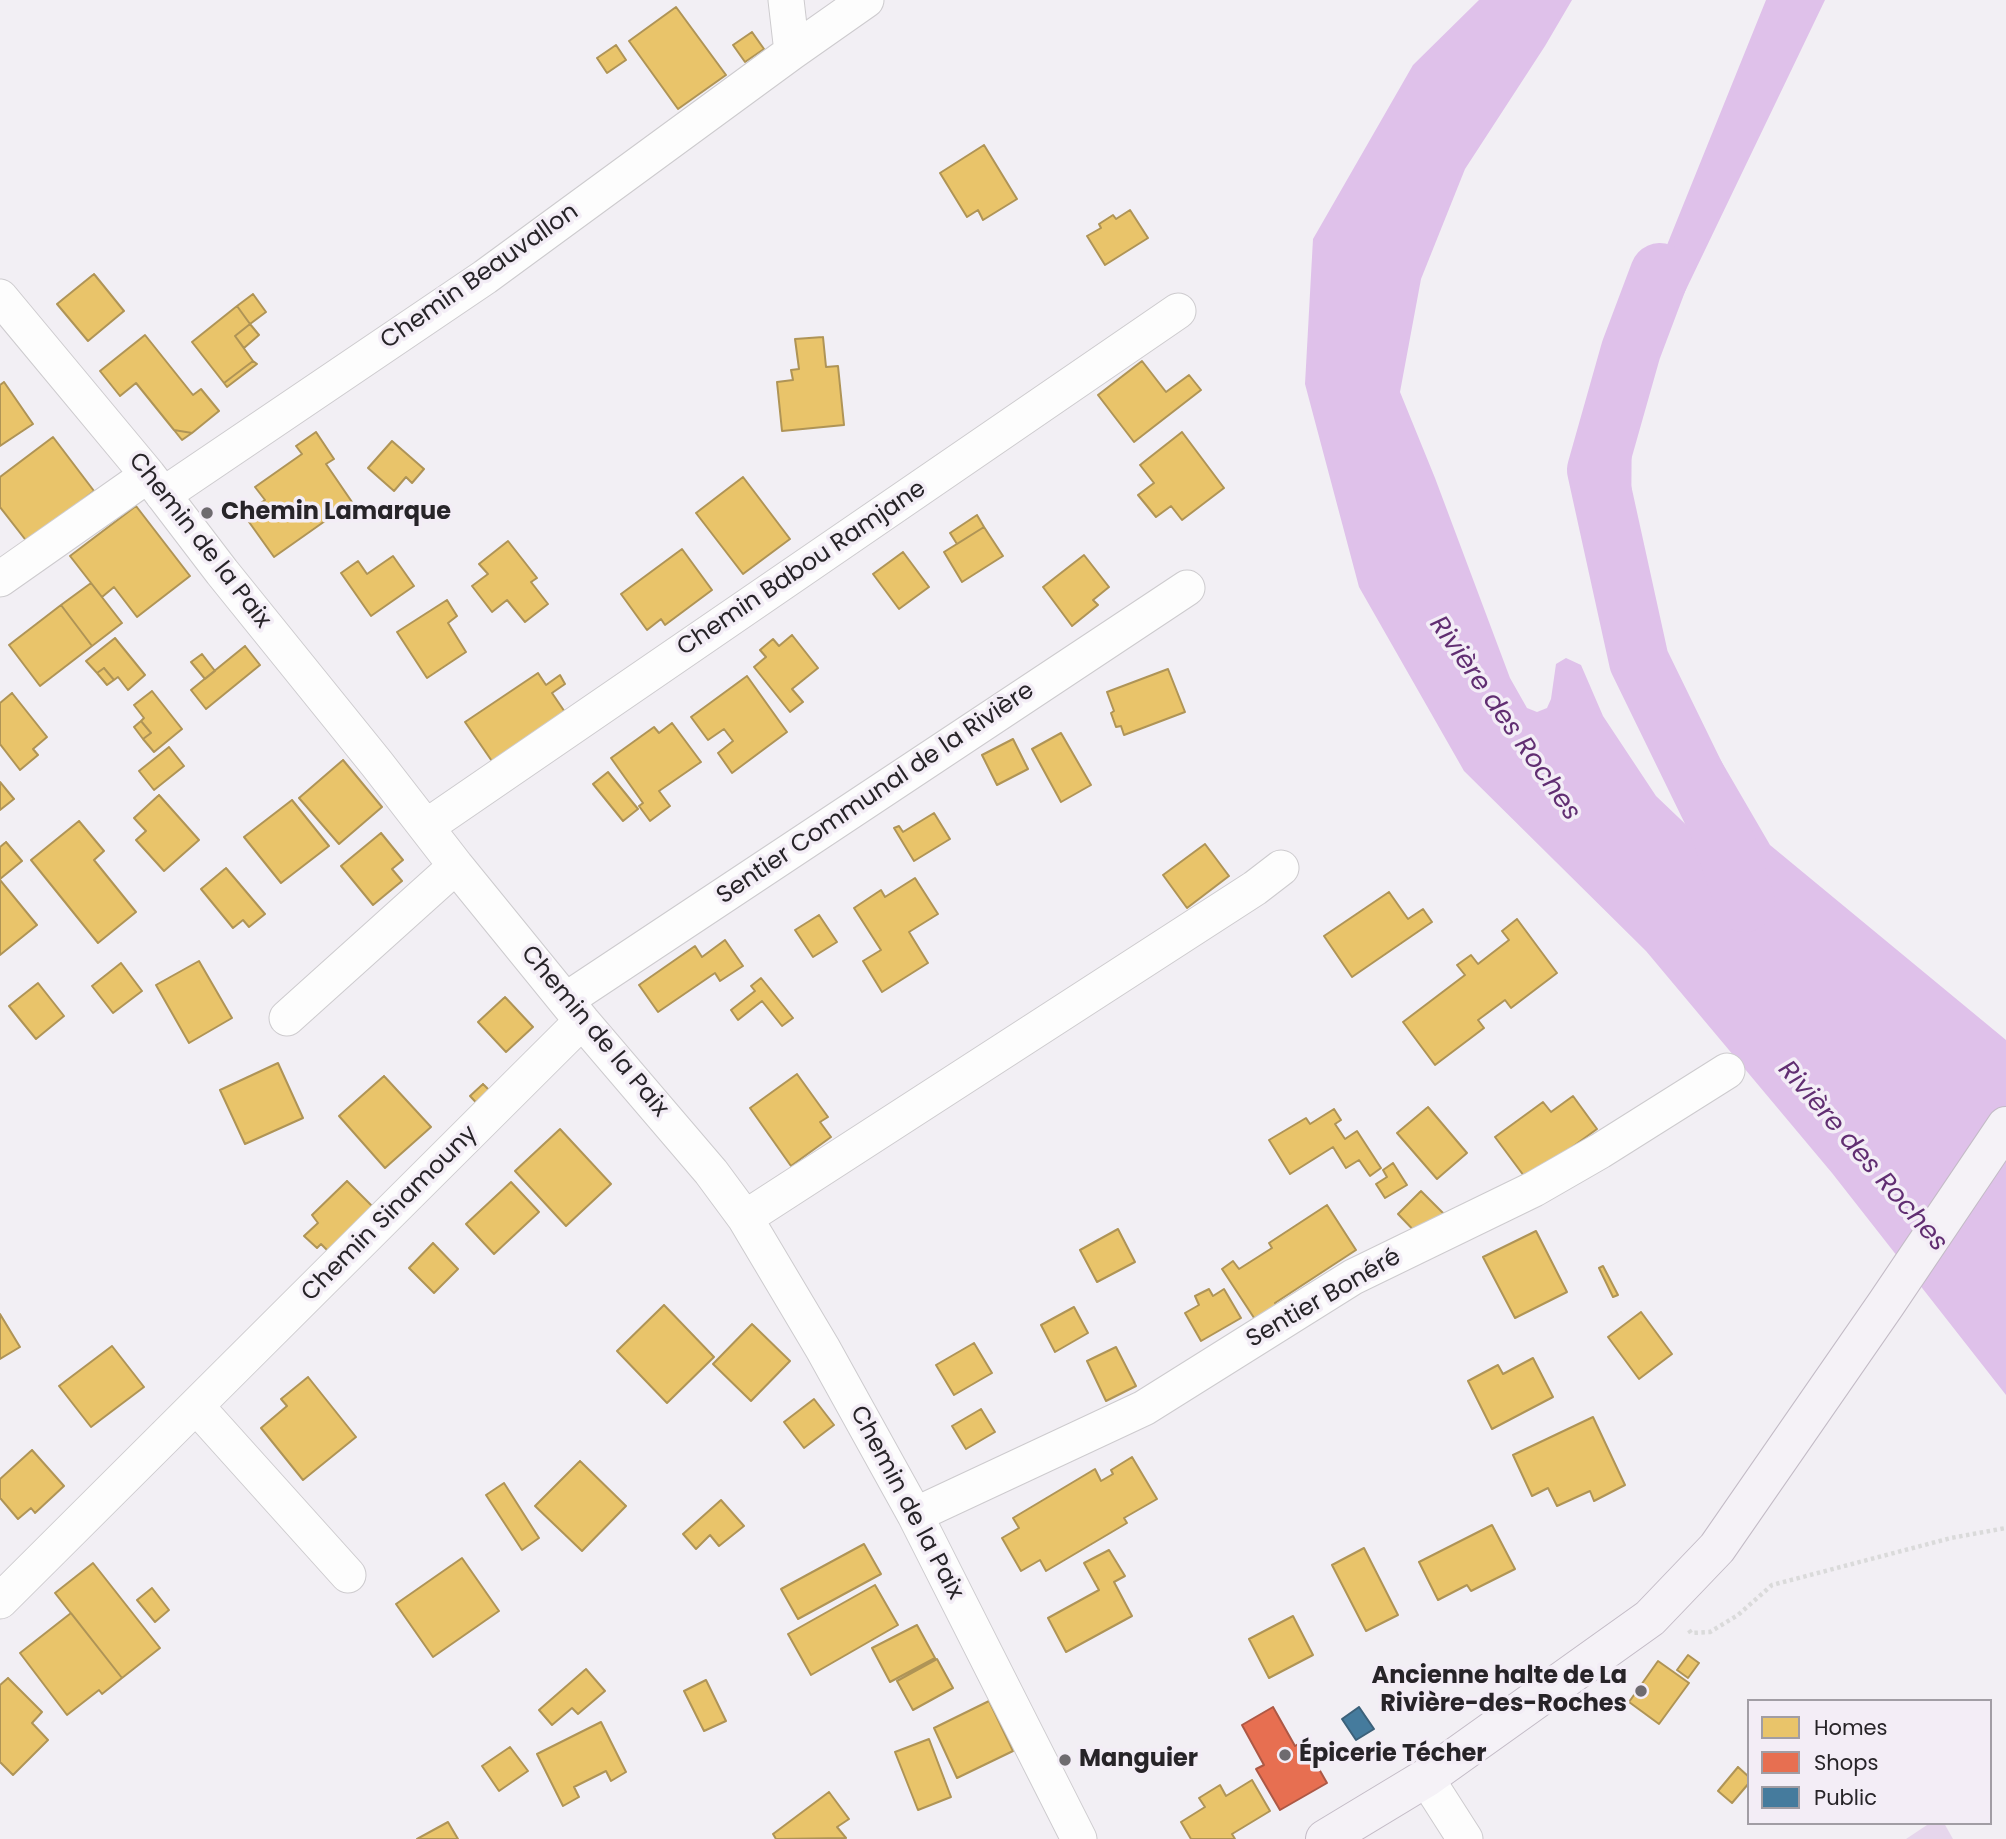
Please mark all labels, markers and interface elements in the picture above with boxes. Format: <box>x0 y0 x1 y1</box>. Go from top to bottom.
street label: Chemin Beauvallon <box>376 198 584 356</box>
street label: Chemin de la Paix <box>122 448 276 634</box>
street label: Chemin Babou Ramjane <box>672 475 932 663</box>
place label: Chemin Lamarque <box>221 499 451 527</box>
marker: Chemin Lamarque <box>199 505 215 521</box>
water label: Rivière des Roches <box>1422 611 1586 827</box>
street label: Sentier Communal de la Rivière <box>712 677 1040 911</box>
street label: Chemin de la Paix <box>514 940 674 1124</box>
water label: Rivière des Roches <box>1771 1055 1953 1259</box>
street label: Chemin Sinamouny <box>296 1120 484 1308</box>
street label: Sentier Bonéré <box>1242 1243 1406 1355</box>
street label: Chemin de la Paix <box>843 1401 969 1605</box>
place label: Ancienne halte de La Rivière-des-Roches <box>1371 1663 1627 1719</box>
marker: Ancienne halte de La Rivière-des-Roches <box>1633 1683 1649 1699</box>
legend <box>1747 1699 1992 1825</box>
text: Homes <box>1814 1713 1888 1742</box>
place label: Épicerie Técher <box>1299 1741 1487 1769</box>
place label: Manguier <box>1079 1746 1198 1774</box>
marker: Épicerie Técher <box>1277 1747 1293 1763</box>
text: Shops <box>1814 1748 1878 1777</box>
marker: Manguier <box>1057 1752 1073 1768</box>
text: Public <box>1814 1783 1877 1812</box>

